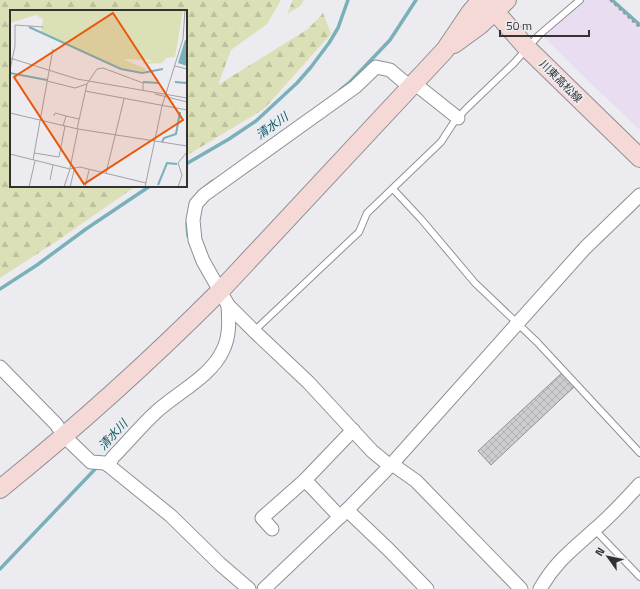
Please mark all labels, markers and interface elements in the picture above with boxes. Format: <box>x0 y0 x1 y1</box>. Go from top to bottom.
inset map <box>10 10 187 187</box>
scale bar <box>500 12 589 38</box>
text: 50 m <box>506 16 532 35</box>
street label: 川東高松線 <box>536 56 586 106</box>
water label: 清水川 <box>252 106 293 144</box>
water label: 清水川 <box>93 414 133 454</box>
north arrow <box>588 537 628 577</box>
text: N <box>591 544 608 559</box>

